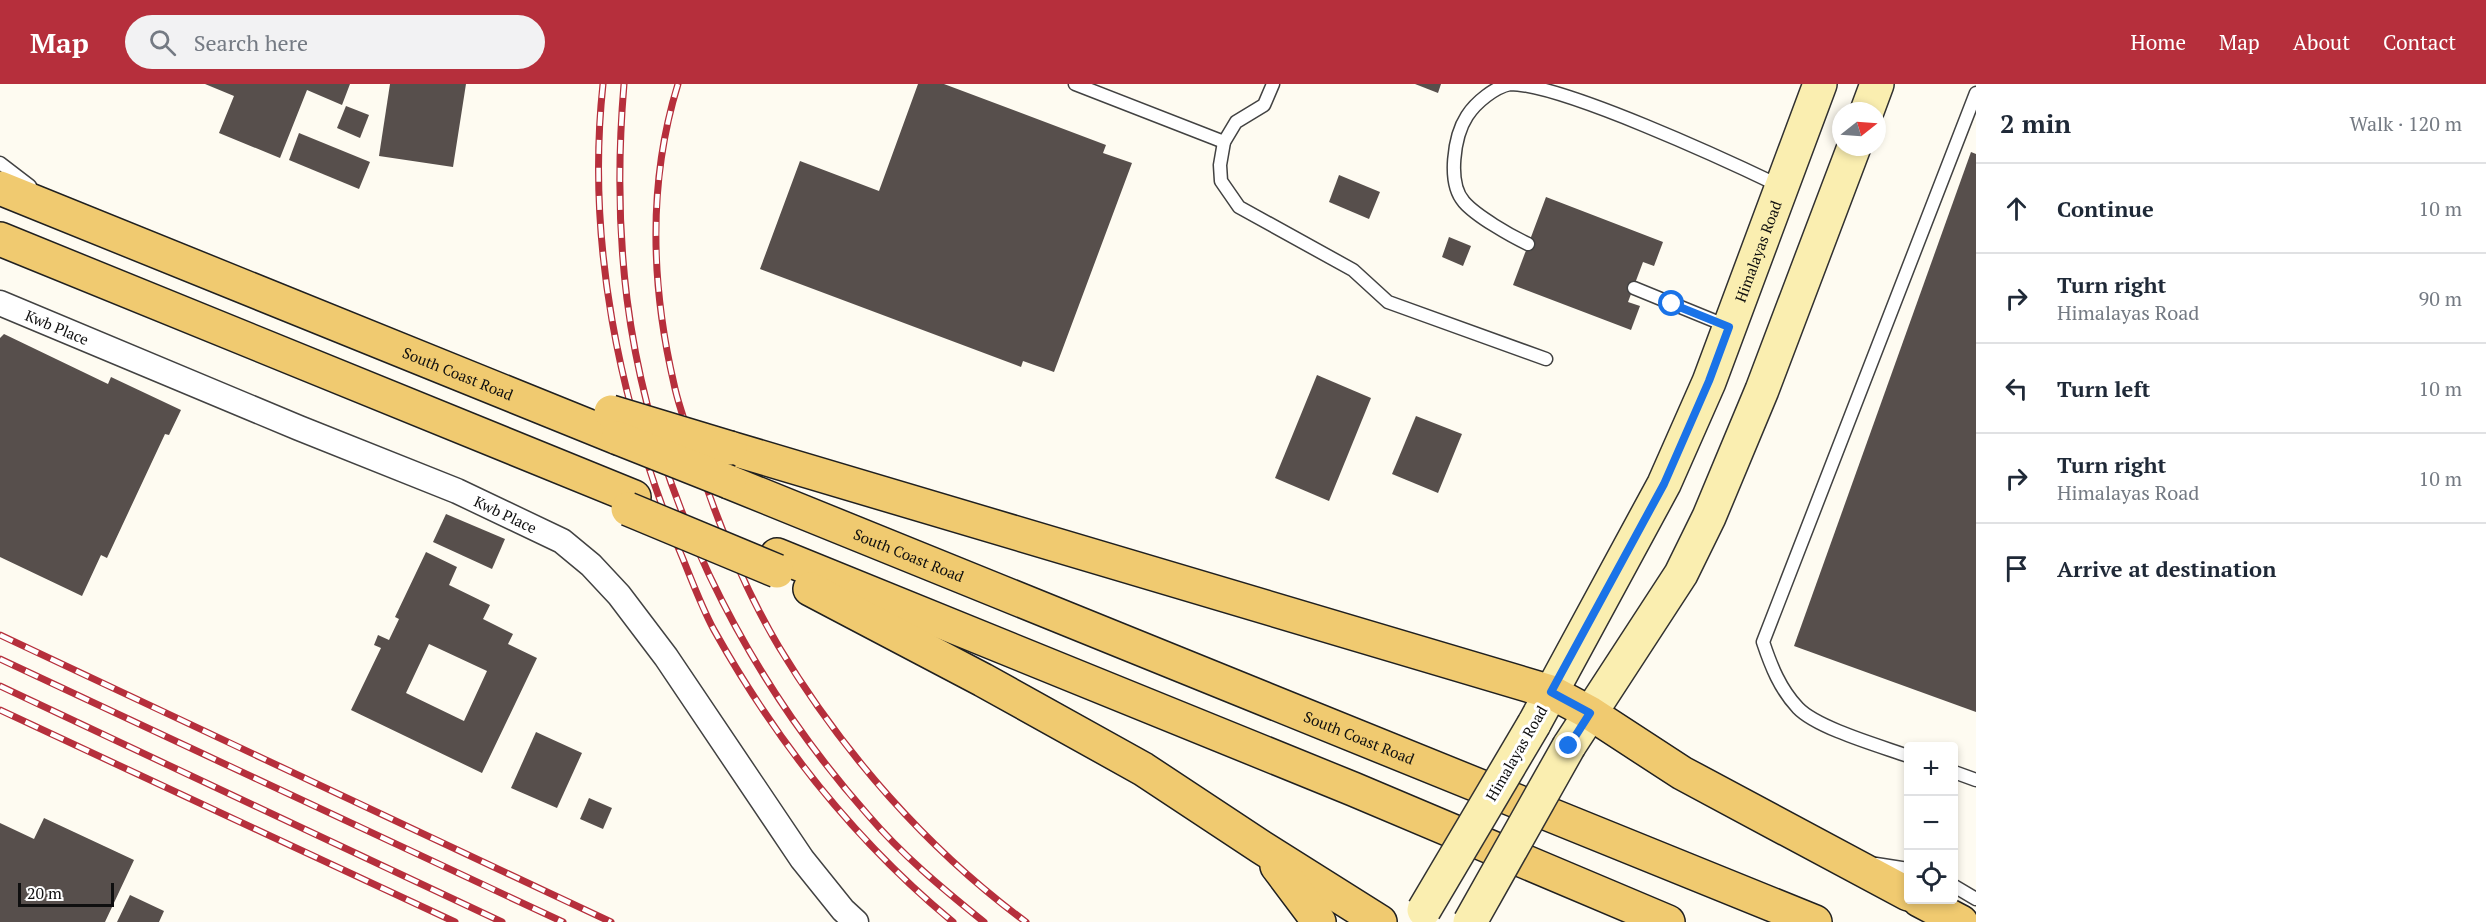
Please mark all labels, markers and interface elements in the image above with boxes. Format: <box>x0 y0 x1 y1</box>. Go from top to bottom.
search box <box>125 15 545 69</box>
text: Map <box>30 24 89 61</box>
icon: search <box>146 26 179 59</box>
text: Search here <box>194 28 308 57</box>
text: Home <box>2130 28 2186 56</box>
text: Map <box>2219 28 2260 56</box>
text: About <box>2293 28 2350 56</box>
text: Contact <box>2383 28 2456 56</box>
north arrow <box>1832 102 1886 156</box>
text: 2 min <box>2000 106 2071 140</box>
text: Walk · 120 m <box>2350 110 2462 137</box>
icon: ahead <box>2000 192 2033 225</box>
text: Continue <box>2057 194 2154 223</box>
text: 10 m <box>2419 195 2462 222</box>
street label: Himalayas Road <box>1730 198 1786 305</box>
text: Turn right <box>2057 270 2166 299</box>
icon: right <box>2000 282 2033 315</box>
text: 90 m <box>2419 285 2462 312</box>
route start <box>1658 290 1684 316</box>
text: Himalayas Road <box>2057 299 2199 326</box>
street label: Kwb Place <box>22 305 92 349</box>
street label: South Coast Road <box>400 342 516 405</box>
icon: left <box>2000 372 2033 405</box>
text: Turn left <box>2057 374 2150 403</box>
text: 10 m <box>2419 375 2462 402</box>
text: Turn right <box>2057 450 2166 479</box>
icon: right <box>2000 462 2033 495</box>
text: 10 m <box>2419 465 2462 492</box>
text: Himalayas Road <box>2057 479 2199 506</box>
street label: Kwb Place <box>471 491 540 538</box>
street label: South Coast Road <box>851 524 967 586</box>
icon: arrive <box>2000 552 2033 585</box>
text: Arrive at destination <box>2057 554 2276 583</box>
street label: Himalayas Road <box>1481 702 1551 804</box>
street label: South Coast Road <box>1301 706 1417 769</box>
route end <box>1555 732 1581 758</box>
map controls <box>1904 742 1958 904</box>
button: + <box>1904 742 1958 796</box>
button: − <box>1904 796 1958 850</box>
button: locate <box>1904 850 1958 904</box>
scale bar <box>18 880 114 908</box>
text: 20 m <box>27 882 62 904</box>

